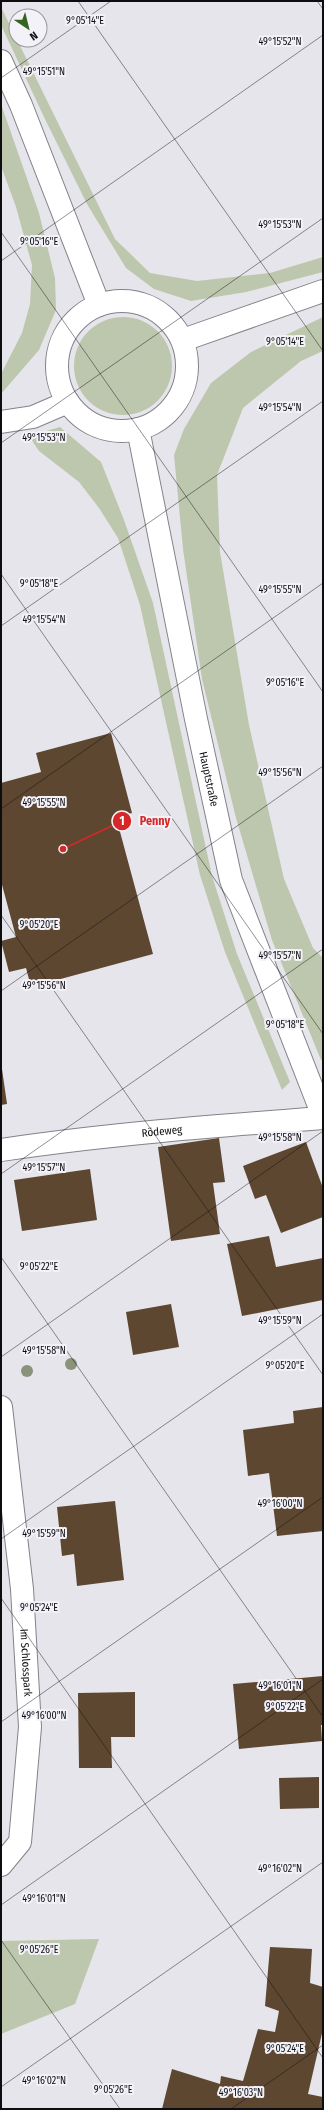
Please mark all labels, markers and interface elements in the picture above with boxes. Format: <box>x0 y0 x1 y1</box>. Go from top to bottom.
north arrow <box>8 8 48 48</box>
text: 9°05'14"E <box>66 15 104 27</box>
text: N <box>27 29 40 43</box>
text: 49°15'52"N <box>258 36 302 48</box>
text: 49°15'51"N <box>23 66 65 78</box>
text: 49°15'53"N <box>258 219 302 231</box>
text: 9°05'16"E <box>20 236 58 248</box>
text: 9°05'14"E <box>266 336 304 348</box>
text: 49°15'54"N <box>258 402 302 414</box>
text: 49°15'53"N <box>22 432 66 444</box>
text: 9°05'18"E <box>20 578 58 590</box>
text: 49°15'55"N <box>258 584 302 596</box>
text: 49°15'54"N <box>22 614 66 626</box>
text: 9°05'16"E <box>266 677 304 689</box>
street label: Hauptstraße <box>197 750 221 808</box>
text: 49°15'56"N <box>258 767 302 779</box>
text: 49°15'55"N <box>22 797 66 809</box>
callout: Penny <box>112 809 178 833</box>
text: 1 <box>119 814 125 828</box>
text: Penny <box>140 814 171 828</box>
text: 9°05'20"E <box>19 919 59 931</box>
text: 49°15'57"N <box>259 950 301 962</box>
text: 49°15'56"N <box>22 980 66 992</box>
text: 9°05'18"E <box>266 1019 304 1031</box>
street label: Rödeweg <box>141 1123 184 1139</box>
text: 49°15'58"N <box>258 1132 302 1144</box>
text: 49°15'57"N <box>23 1162 65 1174</box>
text: 9°05'22"E <box>20 1261 58 1273</box>
text: 49°15'59"N <box>258 1315 302 1327</box>
text: 49°15'58"N <box>22 1345 66 1357</box>
text: 9°05'20"E <box>265 1360 305 1372</box>
text: 49°16'00"N <box>258 1498 302 1510</box>
text: 49°15'59"N <box>22 1528 66 1540</box>
text: 9°05'24"E <box>20 1602 58 1614</box>
street label: Im Schlosspark <box>18 1628 35 1698</box>
text: 49°16'01"N <box>258 1680 302 1692</box>
text: 9°05'22"E <box>266 1701 304 1713</box>
text: 49°16'00"N <box>22 1710 66 1722</box>
text: 49°16'02"N <box>258 1863 302 1875</box>
text: 49°16'01"N <box>22 1893 66 1905</box>
text: 9°05'26"E <box>20 1944 59 1956</box>
text: 9°05'24"E <box>266 2043 304 2055</box>
text: 49°16'02"N <box>22 2075 66 2087</box>
text: 9°05'26"E <box>94 2084 133 2096</box>
text: 49°16'03"N <box>219 2087 263 2099</box>

